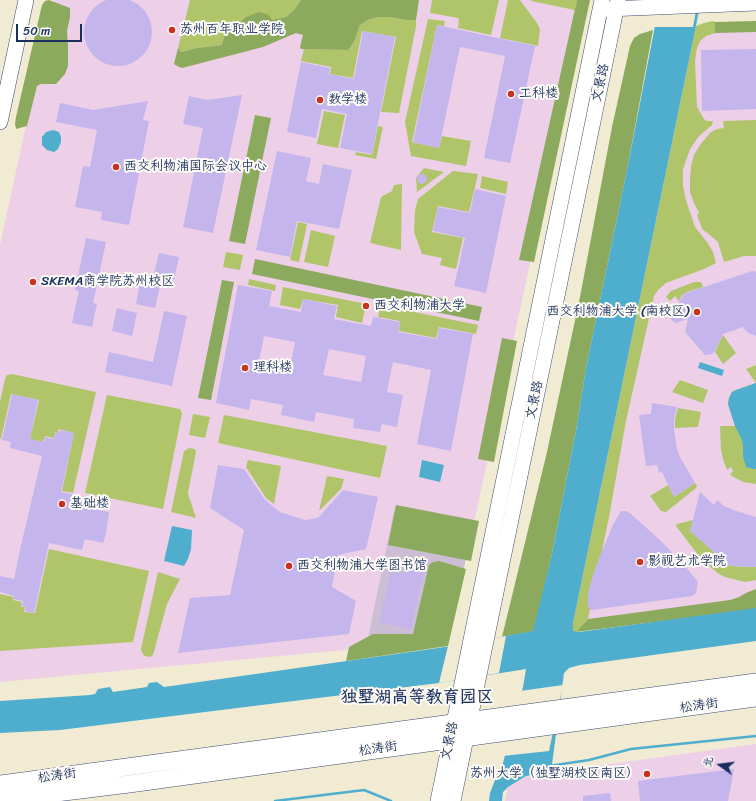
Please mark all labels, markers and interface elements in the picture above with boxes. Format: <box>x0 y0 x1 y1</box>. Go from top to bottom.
scale bar <box>18 16 84 42</box>
text: 50 m <box>23 20 50 42</box>
place label: 苏州百年职业学院 <box>180 22 284 38</box>
marker: 苏州百年职业学院 <box>167 25 177 35</box>
street label: 文景路 <box>589 62 613 104</box>
place label: 工科楼 <box>519 86 558 102</box>
marker: 工科楼 <box>506 89 516 99</box>
place label: 数学楼 <box>328 92 367 108</box>
marker: 数学楼 <box>315 95 325 105</box>
place label: 西交利物浦国际会议中心 <box>124 159 267 175</box>
marker: 西交利物浦国际会议中心 <box>111 162 121 172</box>
place label: SKEMA商学院苏州校区 <box>41 274 174 290</box>
marker: SKEMA商学院苏州校区 <box>28 277 38 287</box>
place label: 西交利物浦大学 <box>374 298 465 314</box>
marker: 西交利物浦大学 <box>361 301 371 311</box>
place label: 西交利物浦大学 (南校区) <box>546 304 689 320</box>
marker: 西交利物浦大学 (南校区) <box>692 307 702 317</box>
place label: 理科楼 <box>253 360 292 376</box>
marker: 理科楼 <box>240 363 250 373</box>
street label: 文景路 <box>523 379 547 421</box>
place label: 基础楼 <box>70 496 109 512</box>
marker: 基础楼 <box>57 499 67 509</box>
place label: 影视艺术学院 <box>648 554 726 570</box>
marker: 影视艺术学院 <box>635 557 645 567</box>
place label: 西交利物浦大学图书馆 <box>297 558 427 574</box>
marker: 西交利物浦大学图书馆 <box>284 561 294 571</box>
district label: 独墅湖高等教育园区 <box>341 688 493 708</box>
street label: 松涛街 <box>679 696 719 716</box>
street label: 文景路 <box>438 720 462 762</box>
street label: 松涛街 <box>358 739 398 759</box>
north arrow <box>700 745 740 785</box>
text: 北 <box>697 754 718 770</box>
street label: 松涛街 <box>37 766 77 786</box>
place label: 苏州大学（独墅湖校区南区） <box>470 766 639 782</box>
marker: 苏州大学（独墅湖校区南区） <box>642 769 652 779</box>

